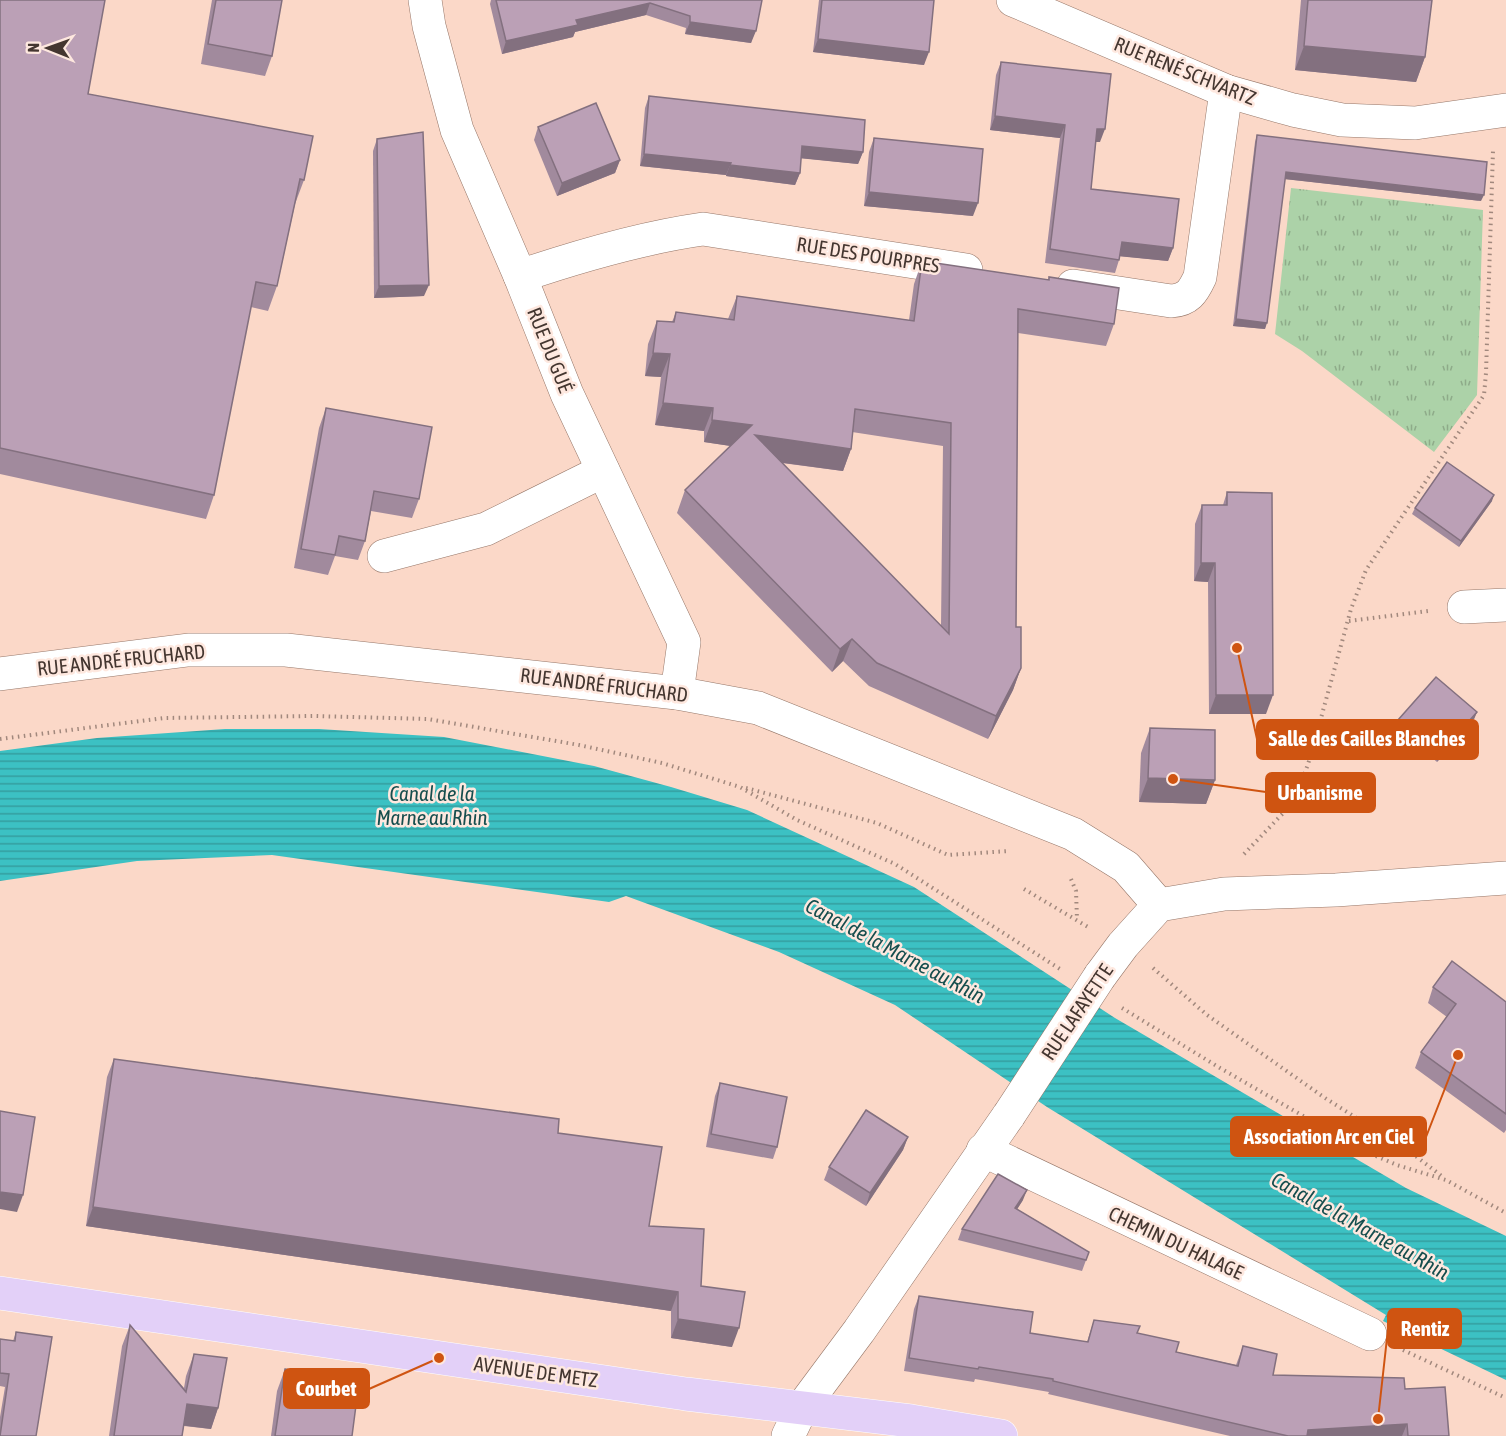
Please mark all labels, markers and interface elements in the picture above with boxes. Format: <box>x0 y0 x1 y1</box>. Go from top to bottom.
north arrow <box>18 18 78 78</box>
street label: RUE RENÉ SCHVARTZ <box>1111 32 1259 109</box>
text: N <box>24 43 42 53</box>
street label: RUE DES POURPRES <box>795 232 941 277</box>
street label: RUE DU GUÉ <box>523 304 578 396</box>
street label: RUE ANDRÉ FRUCHARD <box>36 639 206 680</box>
street label: RUE ANDRÉ FRUCHARD <box>519 663 689 706</box>
callout: Salle des Cailles Blanches <box>1257 720 1478 759</box>
text: Salle des Cailles Blanches <box>1269 726 1466 750</box>
callout: Urbanisme <box>1266 773 1375 812</box>
text: Urbanisme <box>1277 780 1363 804</box>
water label: Canal de la Marne au Rhin <box>376 781 488 829</box>
water label: Canal de la Marne au Rhin <box>802 893 989 1007</box>
street label: RUE LAFAYETTE <box>1036 959 1117 1064</box>
callout: Association Arc en Ciel <box>1231 1117 1426 1156</box>
text: Association Arc en Ciel <box>1243 1124 1415 1148</box>
water label: Canal de la Marne au Rhin <box>1268 1166 1453 1284</box>
street label: CHEMIN DU HALAGE <box>1105 1201 1248 1284</box>
callout: Rentiz <box>1388 1309 1461 1348</box>
text: Rentiz <box>1401 1316 1450 1340</box>
street label: AVENUE DE METZ <box>473 1351 599 1392</box>
callout: Courbet <box>284 1369 369 1408</box>
text: Courbet <box>295 1376 357 1400</box>

